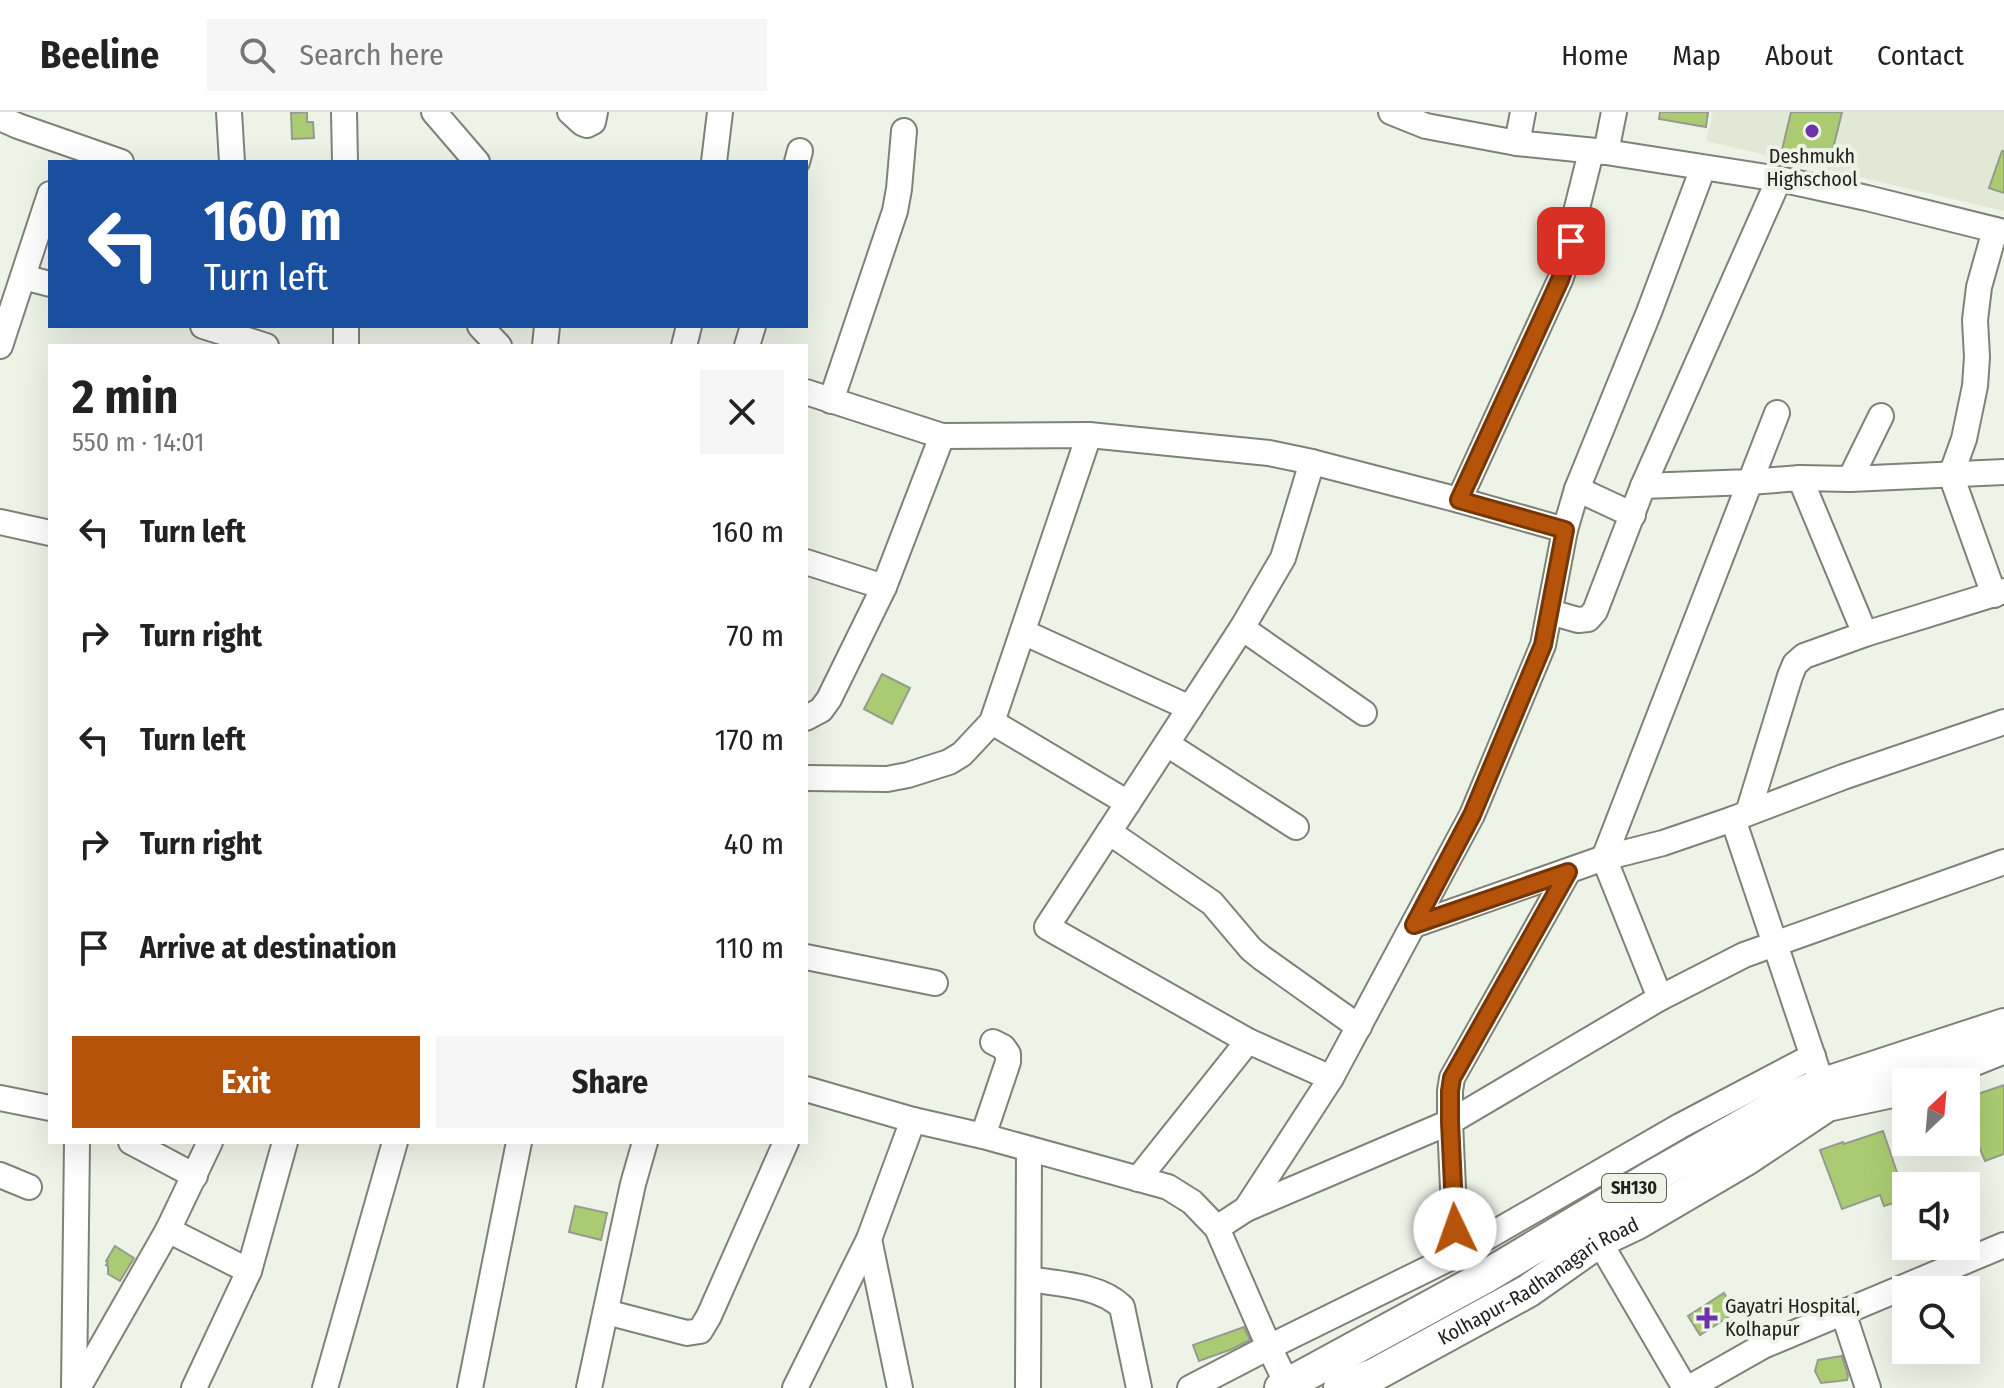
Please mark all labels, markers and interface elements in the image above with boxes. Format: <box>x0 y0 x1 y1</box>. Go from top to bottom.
search box <box>207 19 767 91</box>
text: Beeline <box>40 32 159 78</box>
icon: search <box>235 33 279 77</box>
text: Search here <box>299 37 444 73</box>
text: Home <box>1561 39 1628 72</box>
text: Map <box>1672 39 1721 72</box>
text: About <box>1765 39 1833 72</box>
text: Contact <box>1877 39 1964 72</box>
marker: Deshmukh Highschool <box>1803 122 1821 140</box>
place label: Deshmukh Highschool <box>1766 144 1858 191</box>
text: 160 m <box>204 188 342 255</box>
icon: left <box>72 192 176 296</box>
pin <box>1537 207 1605 275</box>
icon: arrive <box>1549 219 1593 263</box>
text: Turn left <box>204 256 328 300</box>
text: 2 min <box>72 368 178 426</box>
button: close <box>700 370 784 454</box>
text: 550 m · 14:01 <box>72 427 204 458</box>
icon: left <box>72 510 116 554</box>
text: Turn left <box>140 514 246 550</box>
text: 160 m <box>712 514 784 550</box>
icon: right <box>72 614 116 658</box>
text: Turn right <box>140 618 262 654</box>
text: 70 m <box>726 618 784 654</box>
icon: left <box>72 718 116 762</box>
text: Turn left <box>140 722 246 758</box>
text: 170 m <box>715 722 784 758</box>
icon: right <box>72 822 116 866</box>
text: Turn right <box>140 826 262 862</box>
text: 40 m <box>724 826 784 862</box>
icon: arrive <box>72 926 116 970</box>
text: Arrive at destination <box>140 930 397 966</box>
text: 110 m <box>715 930 784 966</box>
button: Exit <box>72 1036 420 1128</box>
button: Share <box>436 1036 784 1128</box>
north arrow <box>1892 1068 1980 1156</box>
map controls <box>1892 1068 1980 1364</box>
button: sound <box>1892 1172 1980 1260</box>
road number: SH130 <box>1602 1174 1666 1202</box>
position arrow <box>1413 1187 1497 1271</box>
street label: Kolhapur-Radhanagari Road <box>1434 1212 1642 1350</box>
button: search <box>1892 1276 1980 1364</box>
place label: Gayatri Hospital, Kolhapur <box>1725 1294 1860 1341</box>
marker: Gayatri Hospital, Kolhapur <box>1696 1307 1718 1329</box>

